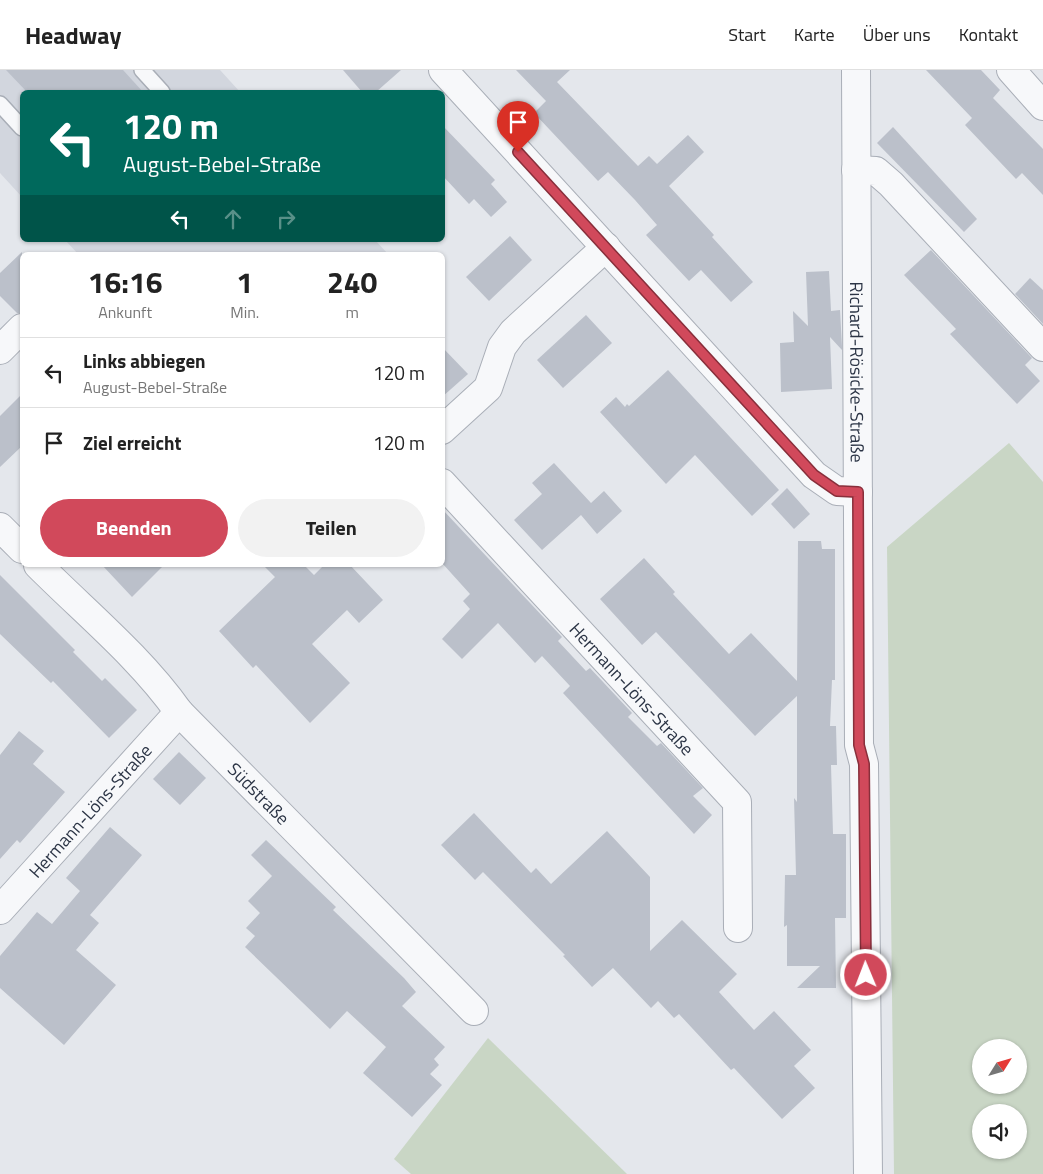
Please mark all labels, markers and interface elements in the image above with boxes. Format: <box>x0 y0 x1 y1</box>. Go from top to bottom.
text: Headway <box>25 17 121 53</box>
text: Start <box>728 21 766 48</box>
text: Karte <box>794 21 835 48</box>
text: Über uns <box>863 21 931 48</box>
text: Kontakt <box>959 21 1018 48</box>
text: 120 m <box>123 99 219 153</box>
pin <box>497 101 539 152</box>
icon: arrive <box>504 108 532 136</box>
icon: left <box>40 110 105 175</box>
text: August-Bebel-Straße <box>123 147 321 181</box>
icon: left <box>166 205 194 233</box>
icon: ahead <box>219 205 247 233</box>
icon: right <box>272 205 300 233</box>
text: 16:16 <box>88 259 163 305</box>
text: 1 <box>236 259 253 305</box>
text: 240 <box>327 259 377 305</box>
street label: Richard-Rösicke-Straße <box>843 281 871 463</box>
text: Ankunft <box>98 300 152 324</box>
text: Min. <box>230 300 259 324</box>
text: m <box>345 300 359 324</box>
text: Links abbiegen <box>83 346 206 375</box>
text: 120 m <box>373 358 425 387</box>
icon: left <box>40 359 68 387</box>
text: August-Bebel-Straße <box>83 375 227 399</box>
text: Ziel erreicht <box>83 428 181 457</box>
text: 120 m <box>373 428 425 457</box>
icon: arrive <box>40 429 68 457</box>
button: Beenden <box>40 499 228 557</box>
button: Teilen <box>238 499 425 557</box>
street label: Hermann-Löns-Straße <box>564 616 701 761</box>
street label: Hermann-Löns-Straße <box>22 737 158 884</box>
street label: Südstraße <box>222 756 296 830</box>
position arrow <box>839 948 891 1000</box>
north arrow <box>972 1039 1028 1094</box>
map controls <box>972 1039 1027 1159</box>
button: sound <box>972 1104 1027 1159</box>

